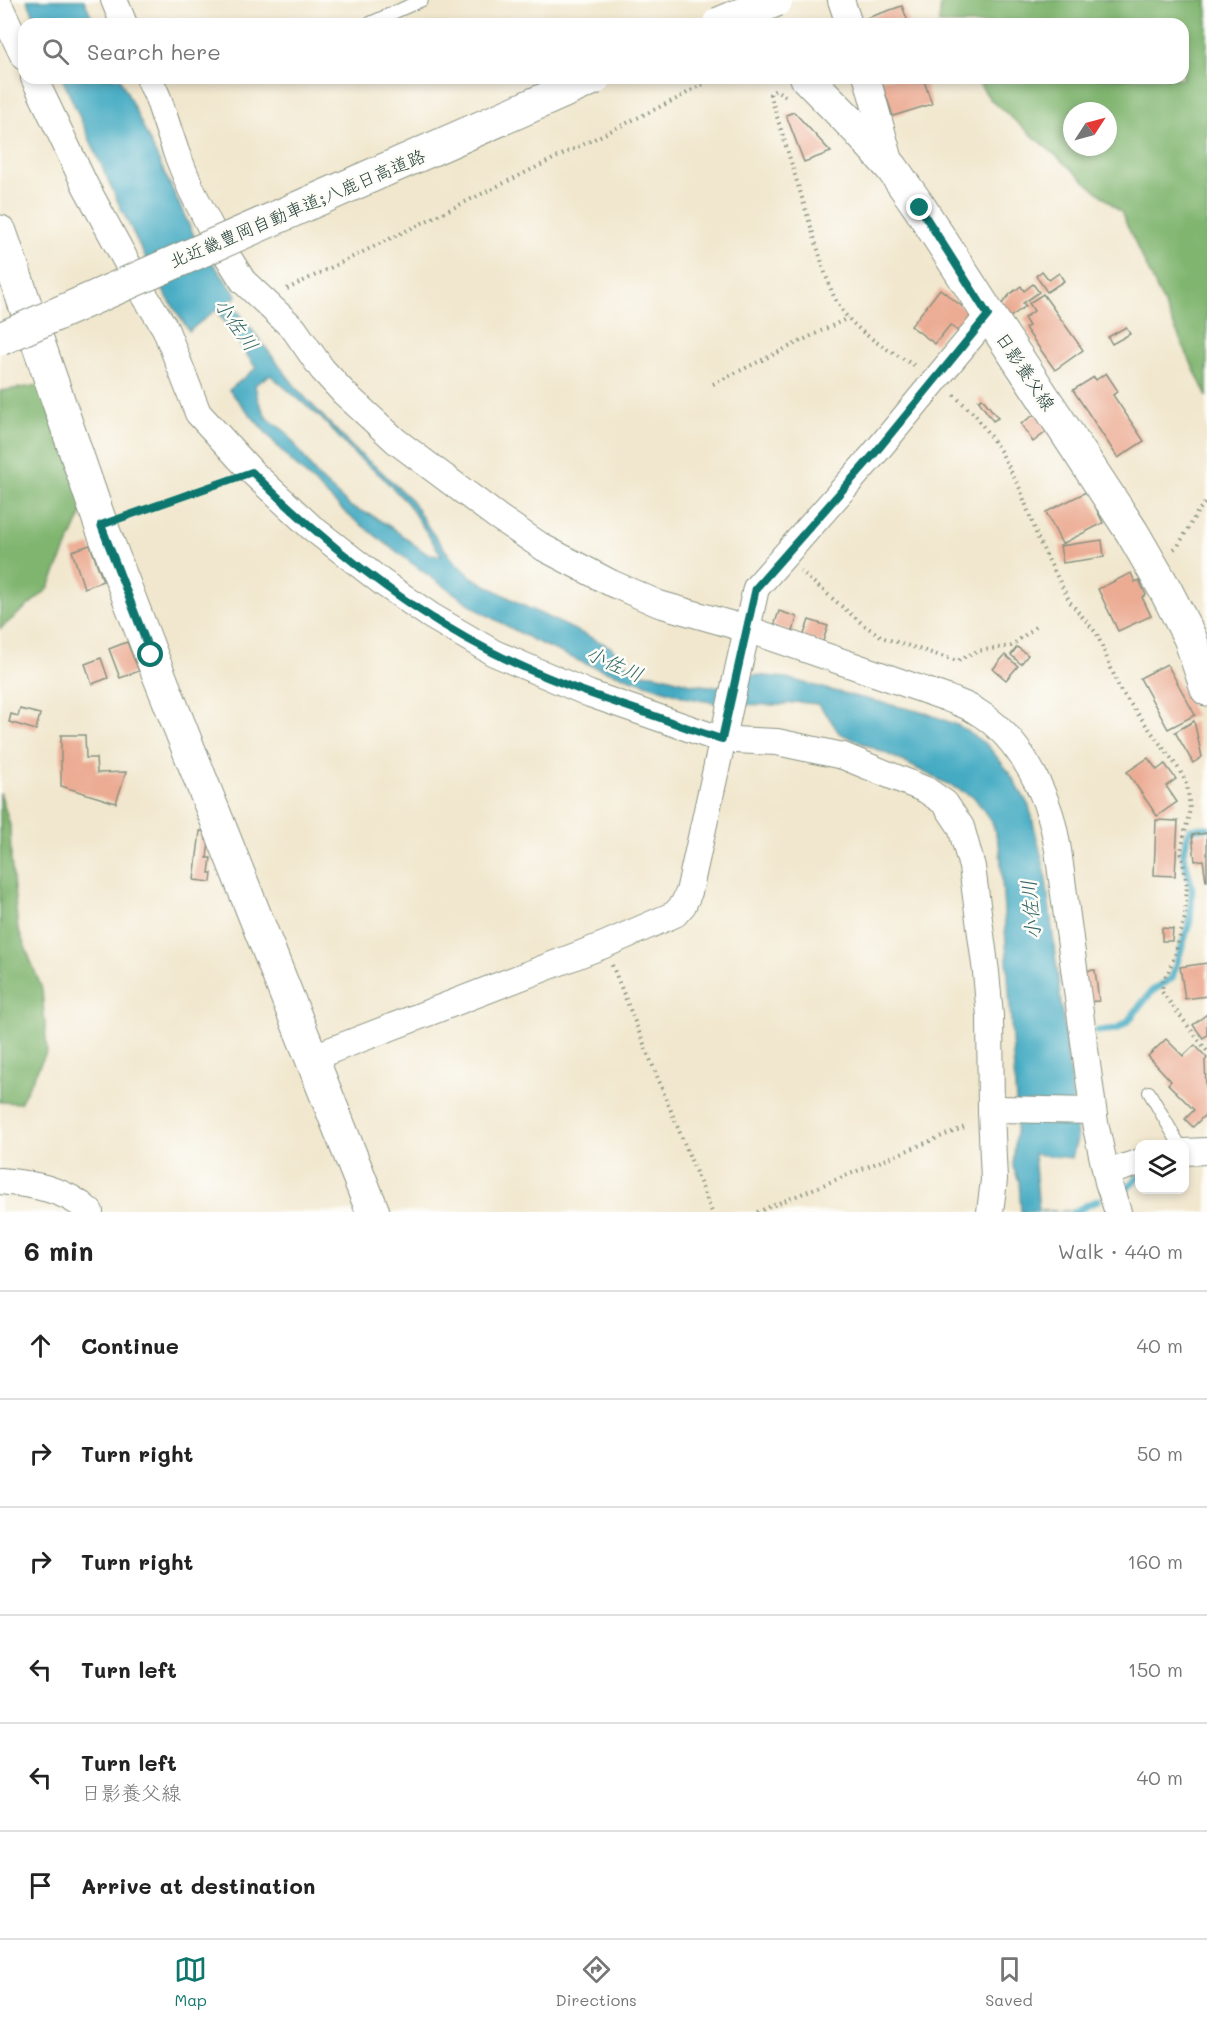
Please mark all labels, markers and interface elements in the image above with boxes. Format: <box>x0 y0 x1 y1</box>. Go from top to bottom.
search box <box>18 18 1189 84</box>
icon: search <box>39 35 72 68</box>
text: Search here <box>87 37 221 66</box>
north arrow <box>1063 102 1117 156</box>
street label: 北近畿豊岡自動車道;八鹿日高道路 <box>165 143 429 273</box>
route end <box>906 194 932 220</box>
water label: 小佐川 <box>209 292 265 356</box>
street label: 日影養父線 <box>991 327 1061 415</box>
water label: 小佐川 <box>582 639 648 687</box>
route start <box>137 641 163 667</box>
water label: 小佐川 <box>1014 879 1046 941</box>
map controls <box>1135 1140 1189 1194</box>
button: layers <box>1135 1140 1189 1194</box>
text: 6 min <box>24 1234 93 1268</box>
text: Walk · 440 m <box>1058 1238 1183 1264</box>
icon: ahead <box>24 1329 57 1362</box>
text: Continue <box>81 1331 179 1360</box>
text: 40 m <box>1137 1332 1183 1358</box>
icon: right <box>24 1437 57 1470</box>
text: Turn right <box>81 1439 193 1468</box>
text: 50 m <box>1137 1440 1183 1466</box>
icon: right <box>24 1545 57 1578</box>
text: Turn right <box>81 1547 193 1576</box>
text: 160 m <box>1127 1548 1183 1574</box>
icon: left <box>24 1653 57 1686</box>
text: Turn left <box>81 1655 177 1684</box>
text: 150 m <box>1128 1656 1183 1682</box>
text: Turn left <box>81 1748 177 1777</box>
icon: left <box>24 1761 57 1794</box>
text: 40 m <box>1137 1764 1183 1790</box>
text: 日影養父線 <box>81 1779 181 1805</box>
icon: arrive <box>24 1869 57 1902</box>
text: Arrive at destination <box>81 1871 316 1900</box>
tab: Map <box>174 1953 207 2010</box>
tab: Directions <box>556 1953 637 2010</box>
tab: Saved <box>985 1953 1033 2010</box>

